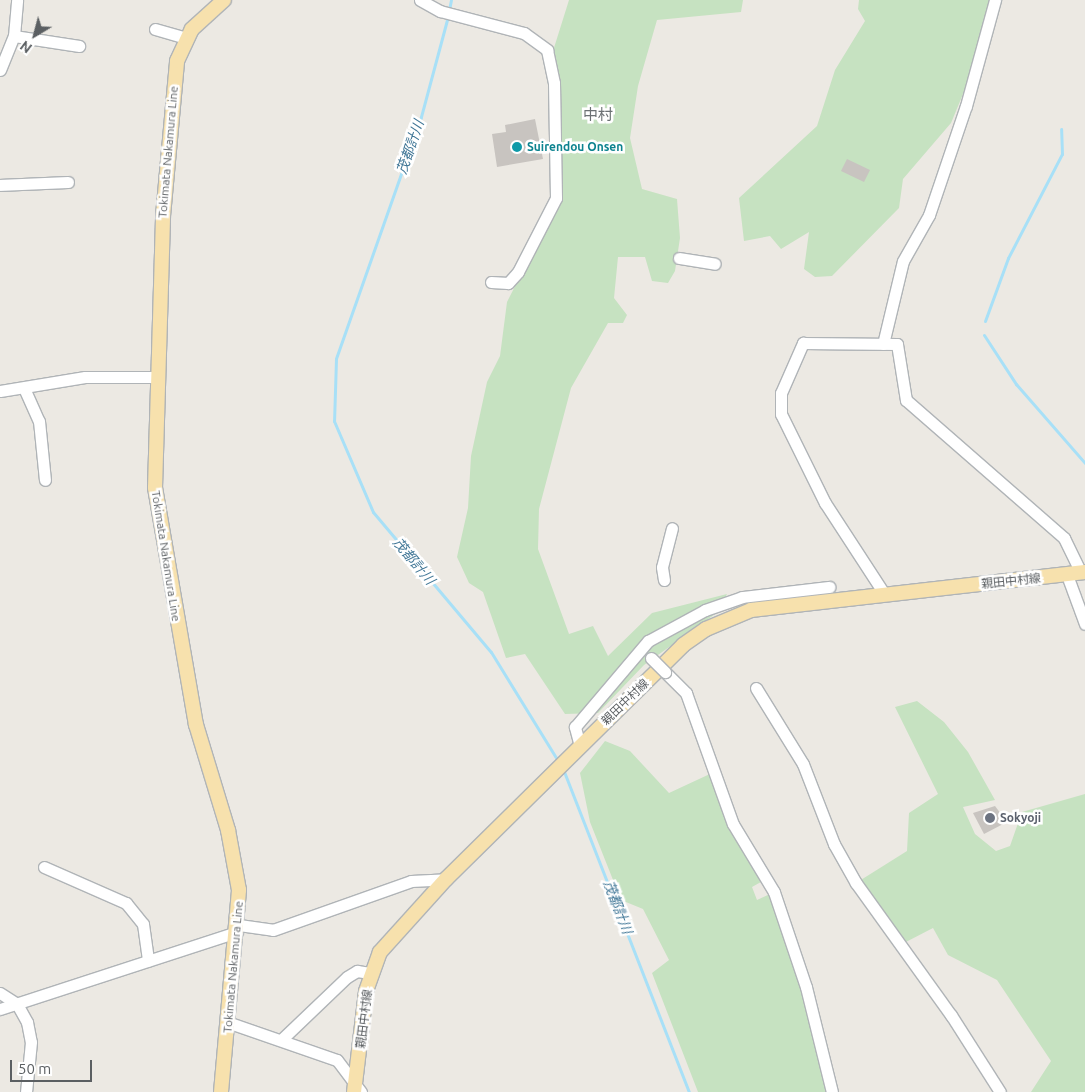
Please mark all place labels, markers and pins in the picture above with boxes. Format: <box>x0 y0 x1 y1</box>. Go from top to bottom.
place label: Suirendou Onsen <box>527 140 623 154</box>
marker: Suirendou Onsen <box>511 141 523 153</box>
place label: Sokyoji <box>1000 811 1041 825</box>
marker: Sokyoji <box>984 812 996 824</box>

